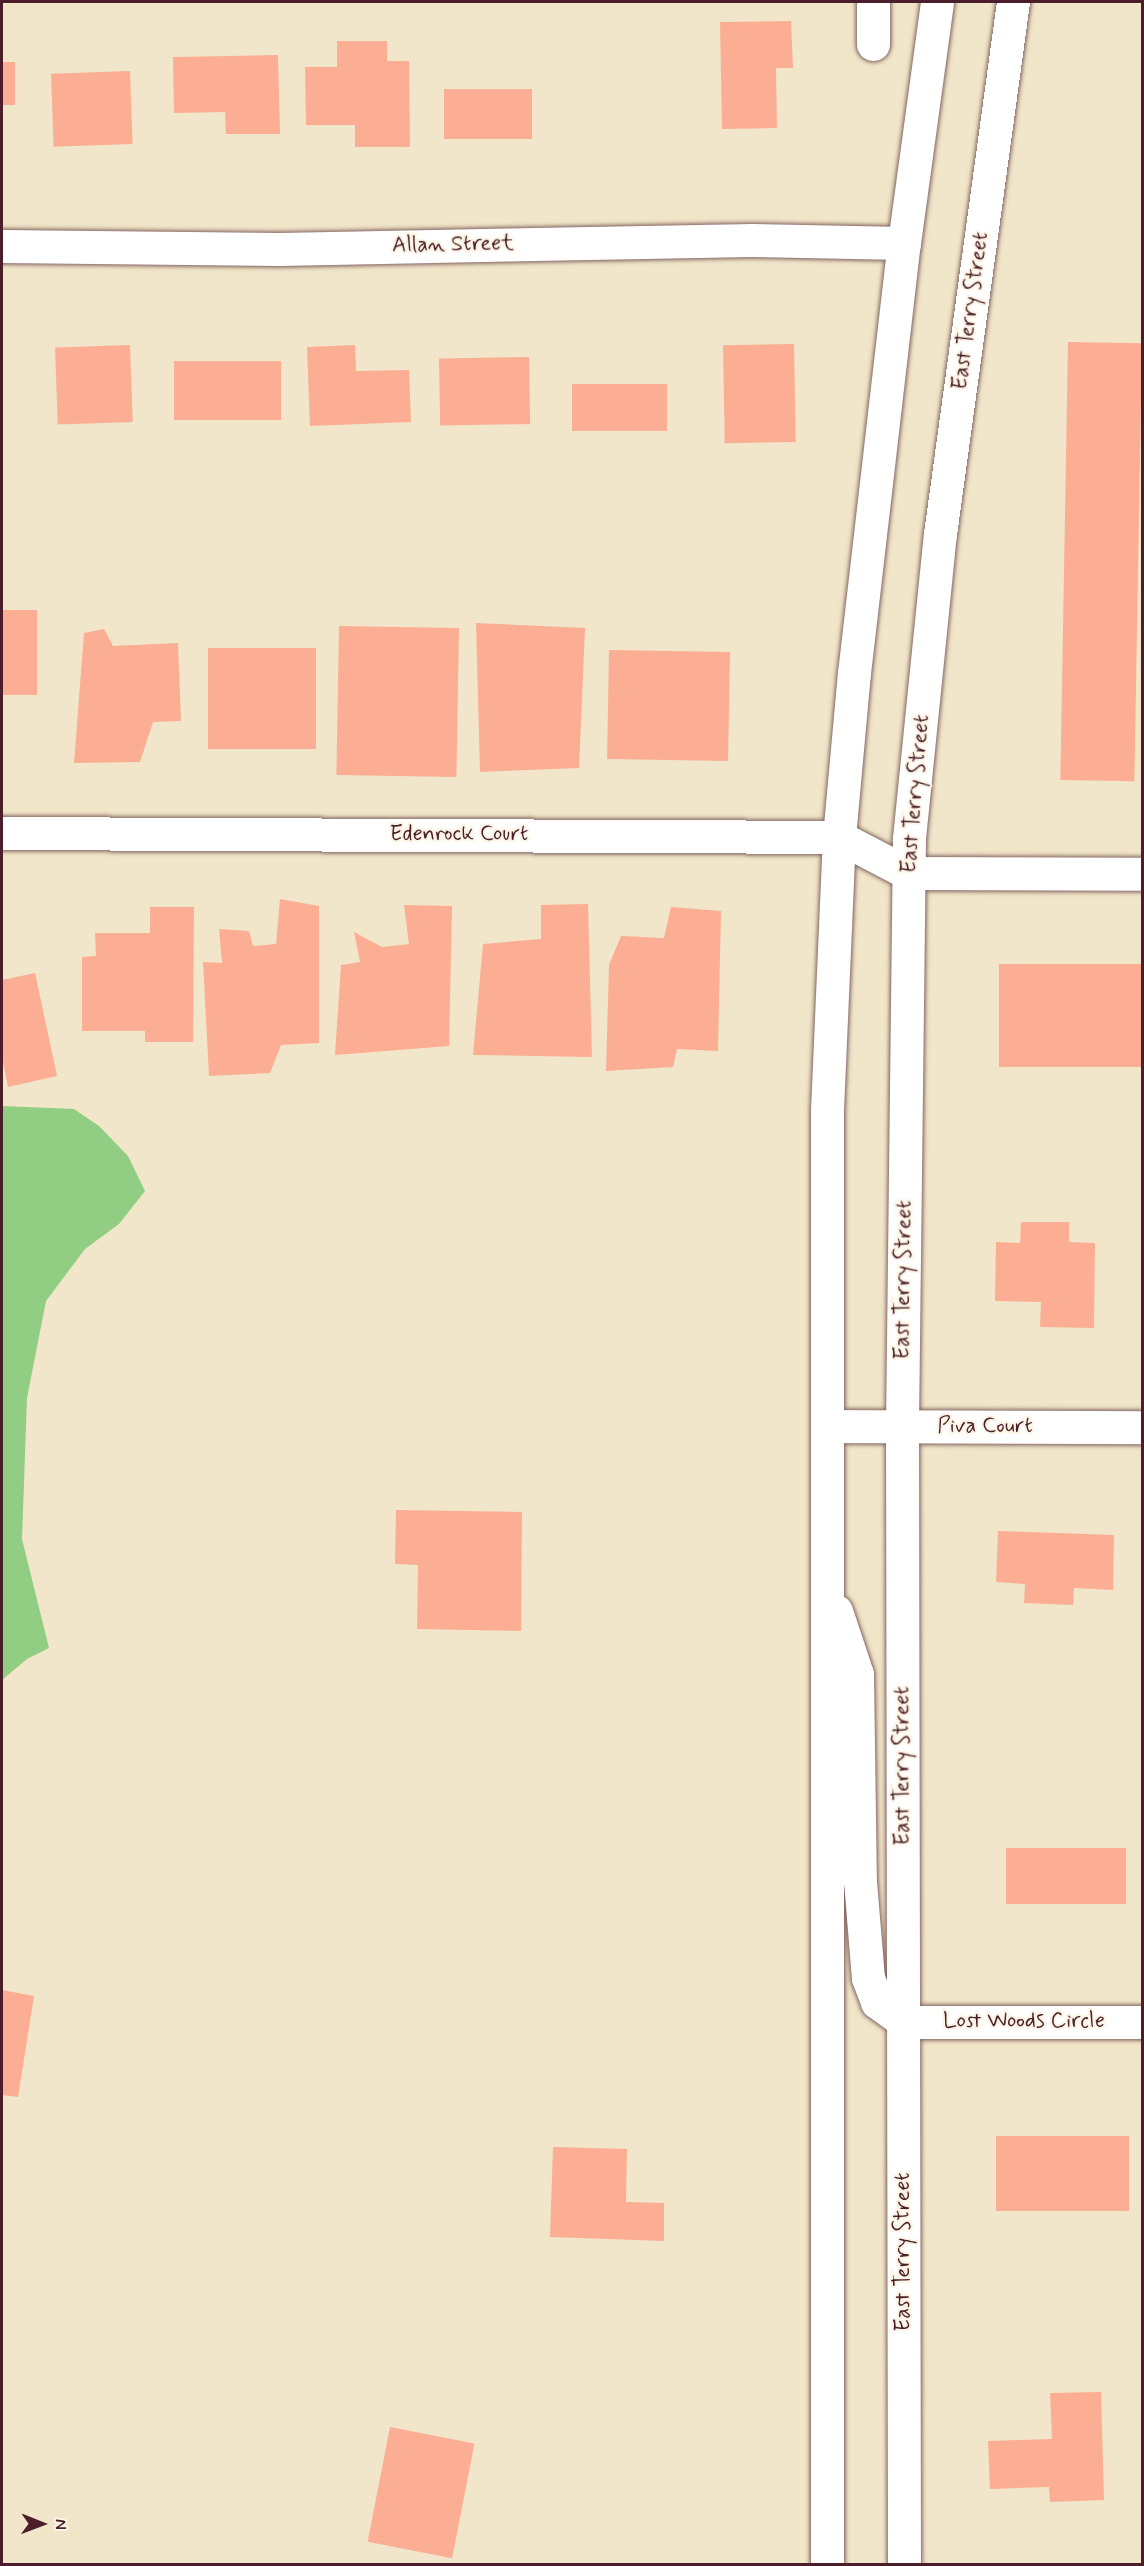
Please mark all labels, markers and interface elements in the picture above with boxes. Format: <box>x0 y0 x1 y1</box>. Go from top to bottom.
street label: East Terry Street <box>947 228 995 394</box>
street label: Allan Street <box>392 231 514 259</box>
street label: East Terry Street <box>896 712 936 876</box>
street label: Edenrock Court <box>388 822 530 848</box>
street label: East Terry Street <box>889 1198 919 1362</box>
street label: Piva Court <box>936 1414 1034 1440</box>
street label: East Terry Street <box>890 1684 916 1848</box>
street label: Lost Woods Circle <box>943 2009 1105 2035</box>
street label: East Terry Street <box>891 2170 917 2334</box>
north arrow <box>12 2494 72 2554</box>
text: N <box>50 2519 71 2530</box>

